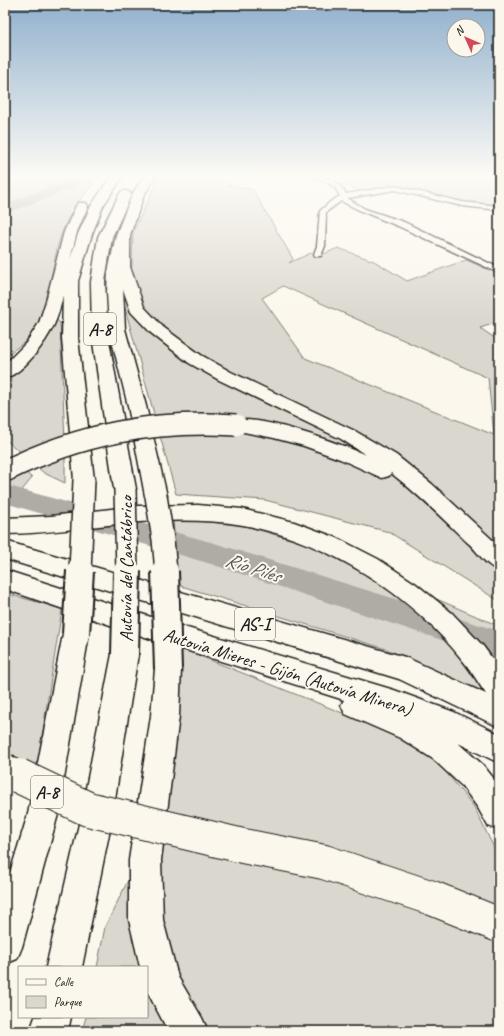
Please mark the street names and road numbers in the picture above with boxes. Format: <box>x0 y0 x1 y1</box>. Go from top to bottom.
road number: A-8 <box>84 313 116 345</box>
street label: Autovía del Cantábrico <box>114 494 138 642</box>
road number: AS-I <box>235 608 275 640</box>
street label: Autovía Mieres - Gijón (Autovía Minera) <box>160 623 417 722</box>
road number: A-8 <box>31 776 63 808</box>

